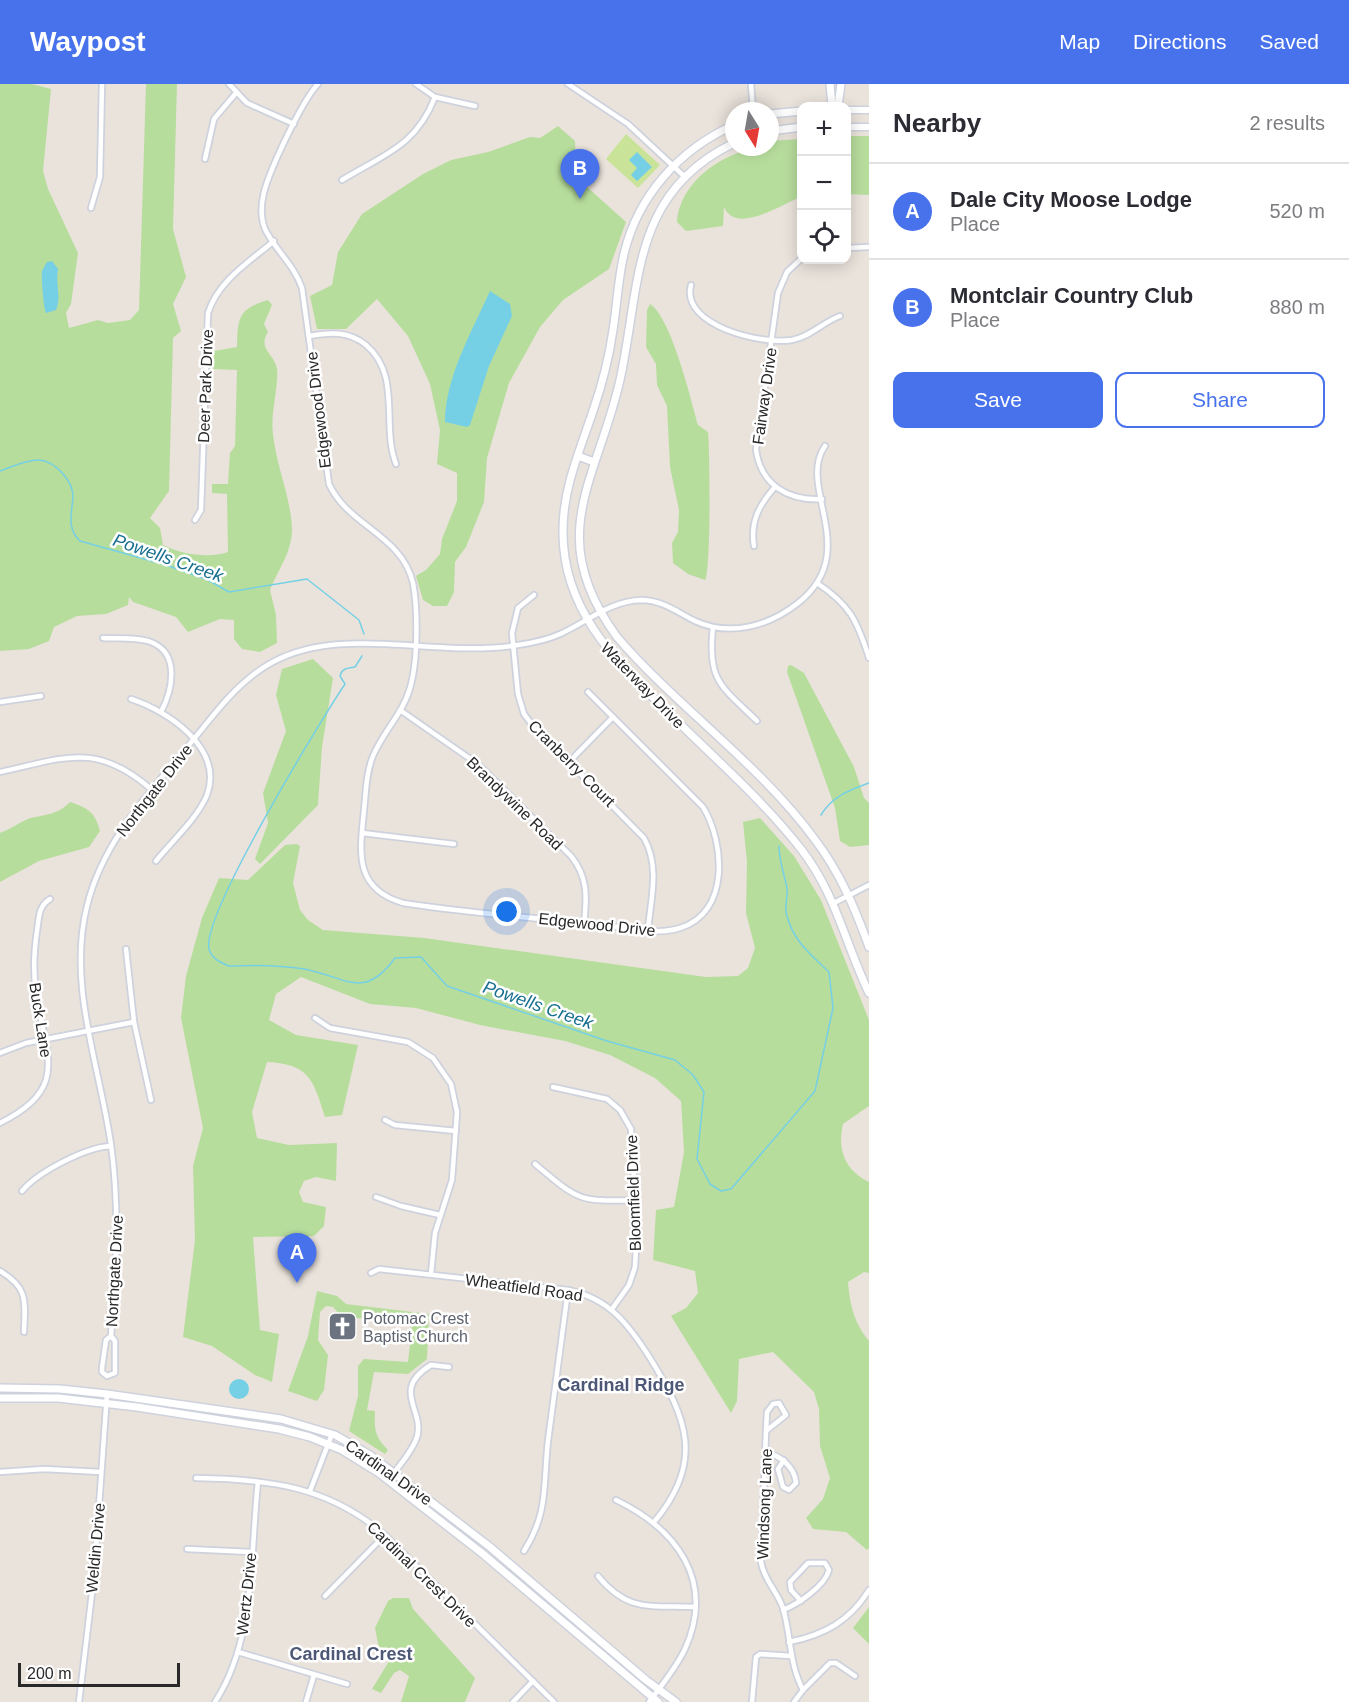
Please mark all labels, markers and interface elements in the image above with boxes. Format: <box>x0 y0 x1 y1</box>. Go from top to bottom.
text: Waypost <box>30 26 146 57</box>
text: Map <box>1059 30 1100 53</box>
text: Directions <box>1133 30 1226 53</box>
text: Saved <box>1259 30 1319 53</box>
north arrow <box>725 102 779 156</box>
map controls <box>797 102 851 264</box>
button: + <box>797 102 851 156</box>
text: Nearby <box>893 108 981 138</box>
text: 2 results <box>1249 112 1325 134</box>
pin: B <box>560 150 600 199</box>
button: − <box>797 156 851 210</box>
text: Dale City Moose Lodge <box>950 187 1192 212</box>
text: A <box>905 200 920 222</box>
text: 520 m <box>1269 200 1325 222</box>
button: locate <box>797 210 851 264</box>
text: Place <box>950 213 1000 235</box>
text: Montclair Country Club <box>950 283 1193 308</box>
text: B <box>905 296 920 318</box>
text: 880 m <box>1269 296 1325 318</box>
text: Place <box>950 309 1000 331</box>
street label: Deer Park Drive <box>195 329 216 443</box>
street label: Fairway Drive <box>749 346 780 446</box>
street label: Edgewood Drive <box>303 351 334 469</box>
button: Save <box>893 372 1103 428</box>
button: Share <box>1115 372 1325 428</box>
water label: Powells Creek <box>110 530 227 587</box>
street label: Waterway Drive <box>598 639 688 732</box>
street label: Cranberry Court <box>525 717 619 810</box>
street label: Northgate Drive <box>113 741 196 840</box>
street label: Brandywine Road <box>463 753 566 853</box>
your location <box>492 897 521 926</box>
street label: Edgewood Drive <box>538 910 656 939</box>
water label: Powells Creek <box>480 977 597 1034</box>
street label: Buck Lane <box>26 981 55 1059</box>
street label: Bloomfield Drive <box>623 1134 644 1251</box>
street label: Northgate Drive <box>103 1215 126 1327</box>
pin: A <box>278 1234 316 1283</box>
street label: Wheatfield Road <box>464 1271 584 1304</box>
place label: Potomac Crest Baptist Church <box>363 1310 469 1345</box>
church icon: Potomac Crest Baptist Church <box>326 1311 358 1343</box>
district label: Cardinal Ridge <box>557 1375 685 1395</box>
street label: Cardinal Drive <box>342 1436 435 1508</box>
street label: Windsong Lane <box>754 1448 775 1560</box>
street label: Weldin Drive <box>83 1502 108 1594</box>
street label: Cardinal Crest Drive <box>364 1518 479 1631</box>
street label: Wertz Drive <box>234 1552 259 1636</box>
district label: Cardinal Crest <box>289 1644 413 1664</box>
scale bar <box>18 1660 180 1688</box>
text: 200 m <box>27 1665 71 1682</box>

